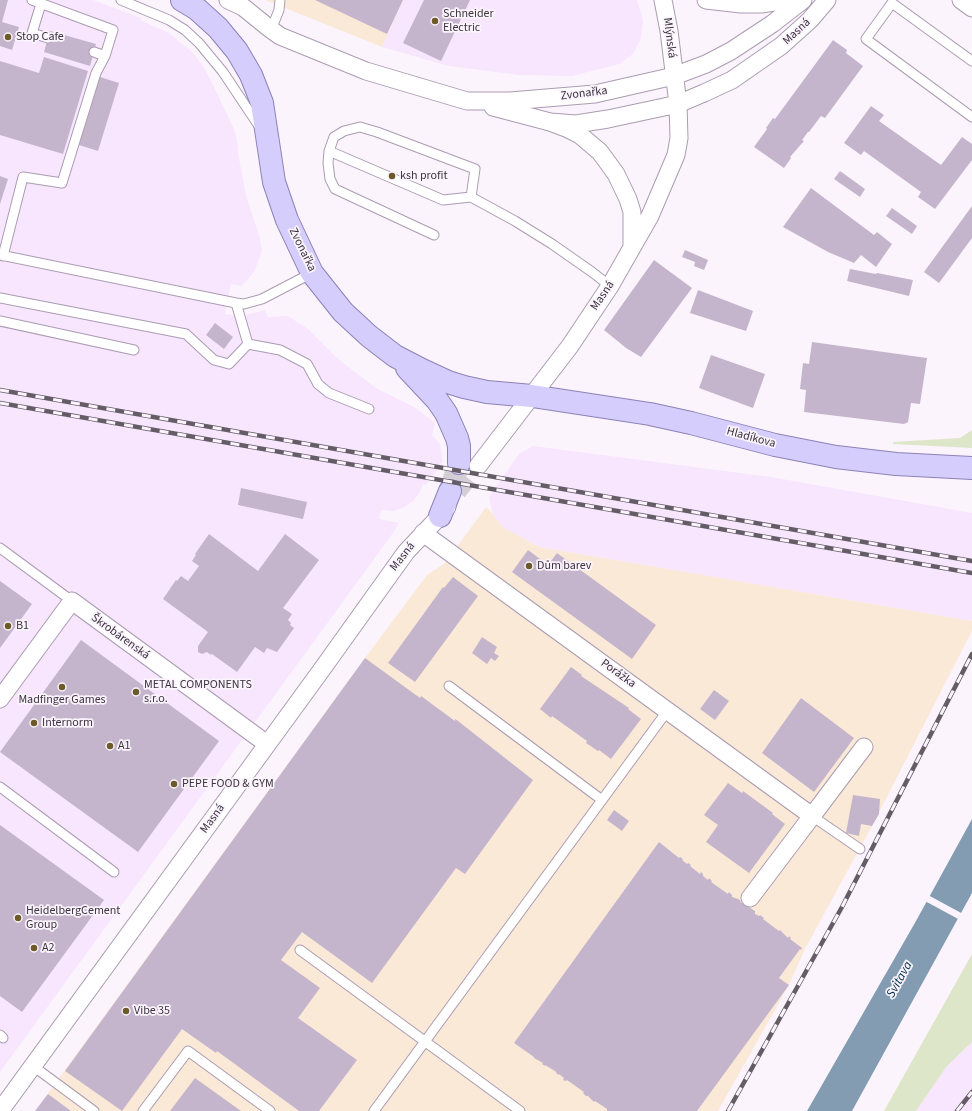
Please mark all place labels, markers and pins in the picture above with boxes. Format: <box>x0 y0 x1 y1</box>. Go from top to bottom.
place label: Schneider Electric <box>443 7 494 35</box>
marker: Schneider Electric <box>430 16 440 26</box>
place label: Stop Cafe <box>16 30 64 44</box>
marker: Stop Cafe <box>3 32 13 42</box>
place label: ksh profit <box>400 169 448 183</box>
marker: ksh profit <box>387 171 397 181</box>
place label: Dům barev <box>537 559 591 573</box>
marker: Dům barev <box>524 561 534 571</box>
place label: B1 <box>16 619 29 633</box>
marker: B1 <box>3 621 13 631</box>
place label: METAL COMPONENTS s.r.o. <box>144 678 252 706</box>
marker: Madfinger Games <box>57 682 67 692</box>
marker: METAL COMPONENTS s.r.o. <box>131 687 141 697</box>
place label: Madfinger Games <box>18 693 106 707</box>
place label: Internorm <box>42 716 93 730</box>
marker: Internorm <box>29 718 39 728</box>
place label: A1 <box>118 739 130 753</box>
marker: A1 <box>105 741 115 751</box>
place label: PEPE FOOD & GYM <box>182 777 274 791</box>
marker: PEPE FOOD & GYM <box>169 779 179 789</box>
place label: HeidelbergCement Group <box>26 904 120 932</box>
marker: HeidelbergCement Group <box>13 913 23 923</box>
place label: A2 <box>42 941 54 955</box>
marker: A2 <box>29 943 39 953</box>
place label: Vibe 35 <box>134 1004 170 1018</box>
marker: Vibe 35 <box>121 1006 131 1016</box>

